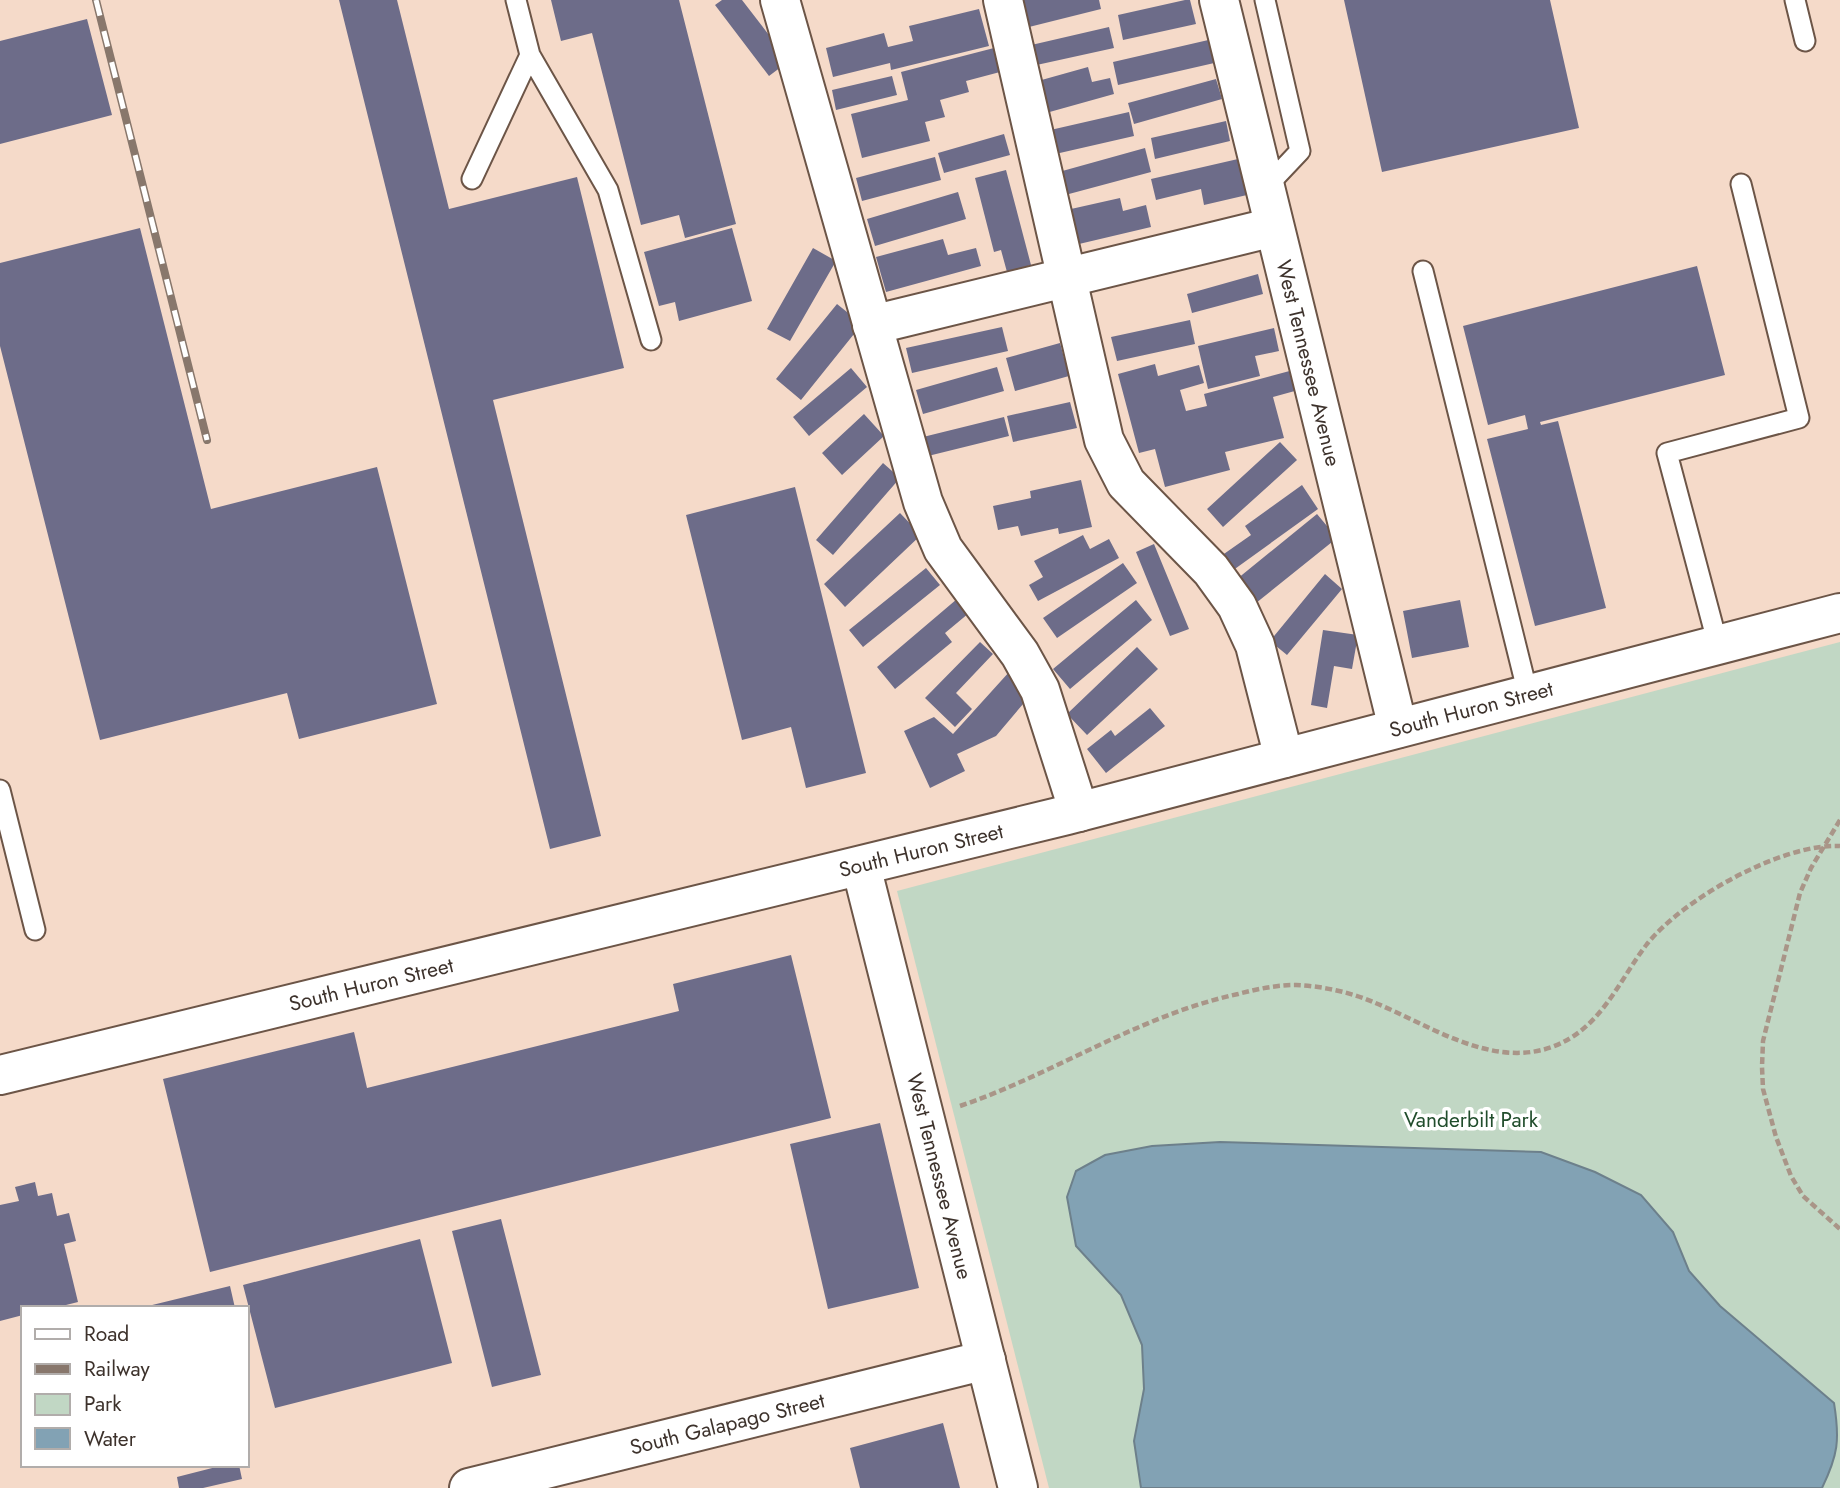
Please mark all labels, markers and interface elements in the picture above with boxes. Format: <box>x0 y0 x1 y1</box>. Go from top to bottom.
street label: West Tennessee Avenue <box>1268 257 1348 470</box>
street label: South Huron Street <box>1386 674 1556 745</box>
street label: South Huron Street <box>836 816 1006 885</box>
street label: South Huron Street <box>286 950 456 1019</box>
street label: West Tennessee Avenue <box>899 1070 980 1283</box>
park label: Vanderbilt Park <box>1404 1105 1539 1135</box>
legend <box>21 1306 248 1467</box>
text: Road <box>84 1319 129 1349</box>
text: Railway <box>84 1354 150 1384</box>
street label: South Galapago Street <box>627 1386 828 1463</box>
text: Park <box>84 1389 122 1419</box>
text: Water <box>84 1424 137 1454</box>

